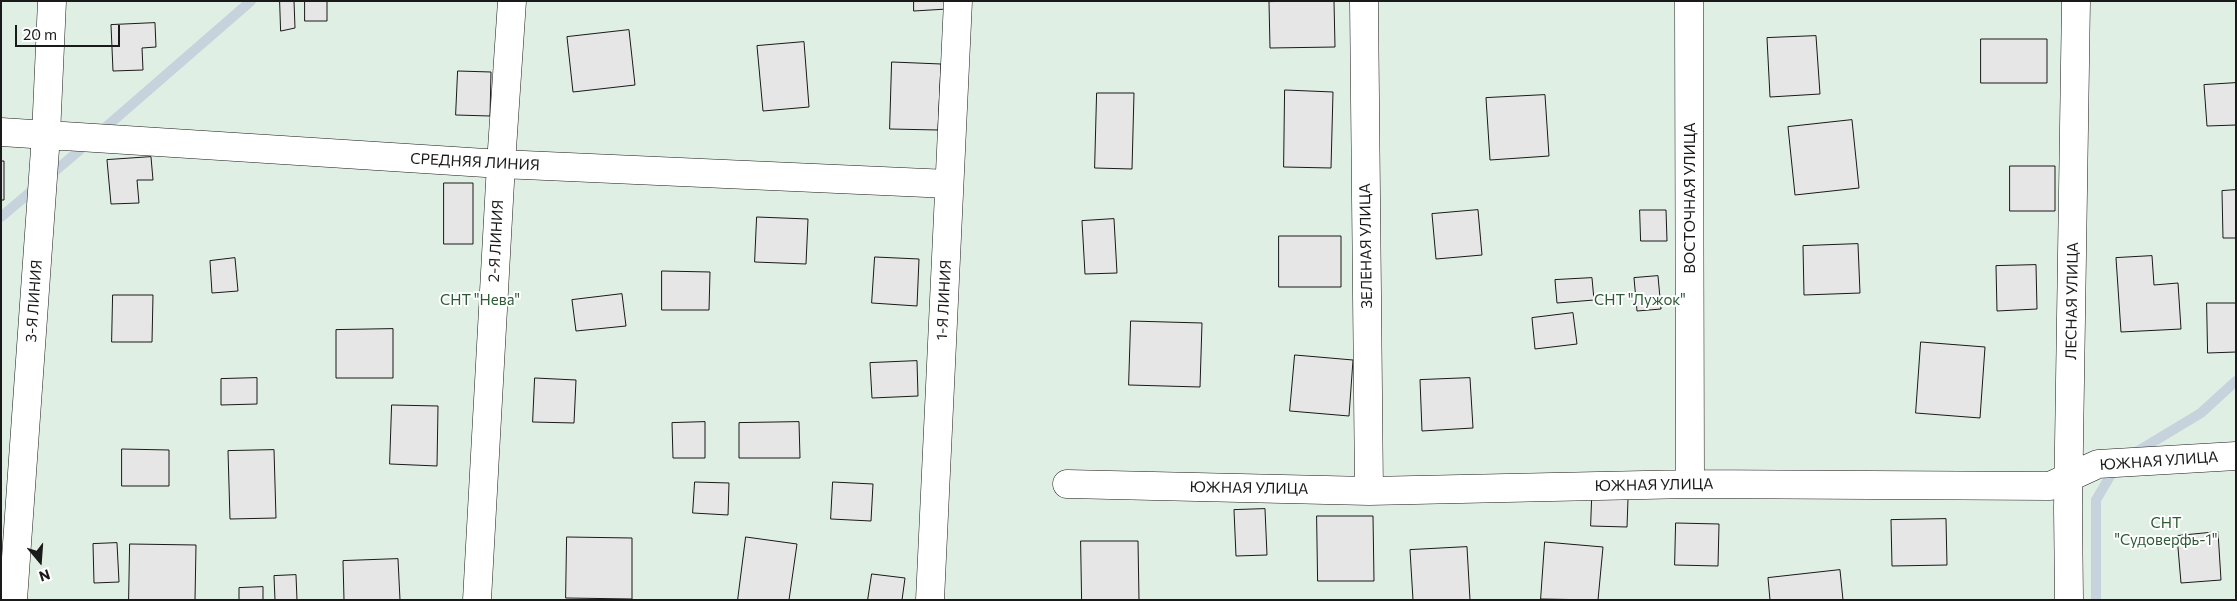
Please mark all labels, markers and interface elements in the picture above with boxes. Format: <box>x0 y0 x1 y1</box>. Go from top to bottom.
scale bar <box>18 15 122 47</box>
text: 20 m <box>23 25 57 43</box>
street label: ВОСТОЧНАЯ УЛИЦА <box>1681 122 1699 274</box>
street label: СРЕДНЯЯ ЛИНИЯ <box>410 150 540 174</box>
street label: ЗЕЛЕНАЯ УЛИЦА <box>1356 183 1376 309</box>
street label: 2-Я ЛИНИЯ <box>485 199 507 283</box>
street label: ЛЕСНАЯ УЛИЦА <box>2062 242 2082 360</box>
street label: 3-Я ЛИНИЯ <box>22 259 46 343</box>
street label: 1-Я ЛИНИЯ <box>933 259 955 341</box>
park label: СНТ "Нева" <box>440 291 520 309</box>
park label: СНТ "Лужок" <box>1594 291 1686 309</box>
street label: ЮЖНАЯ УЛИЦА <box>2099 448 2219 474</box>
street label: ЮЖНАЯ УЛИЦА <box>1594 475 1714 495</box>
street label: ЮЖНАЯ УЛИЦА <box>1189 478 1309 498</box>
park label: СНТ "Судоверфь-1" <box>2114 514 2218 549</box>
north arrow <box>15 536 65 586</box>
text: N <box>37 566 52 585</box>

